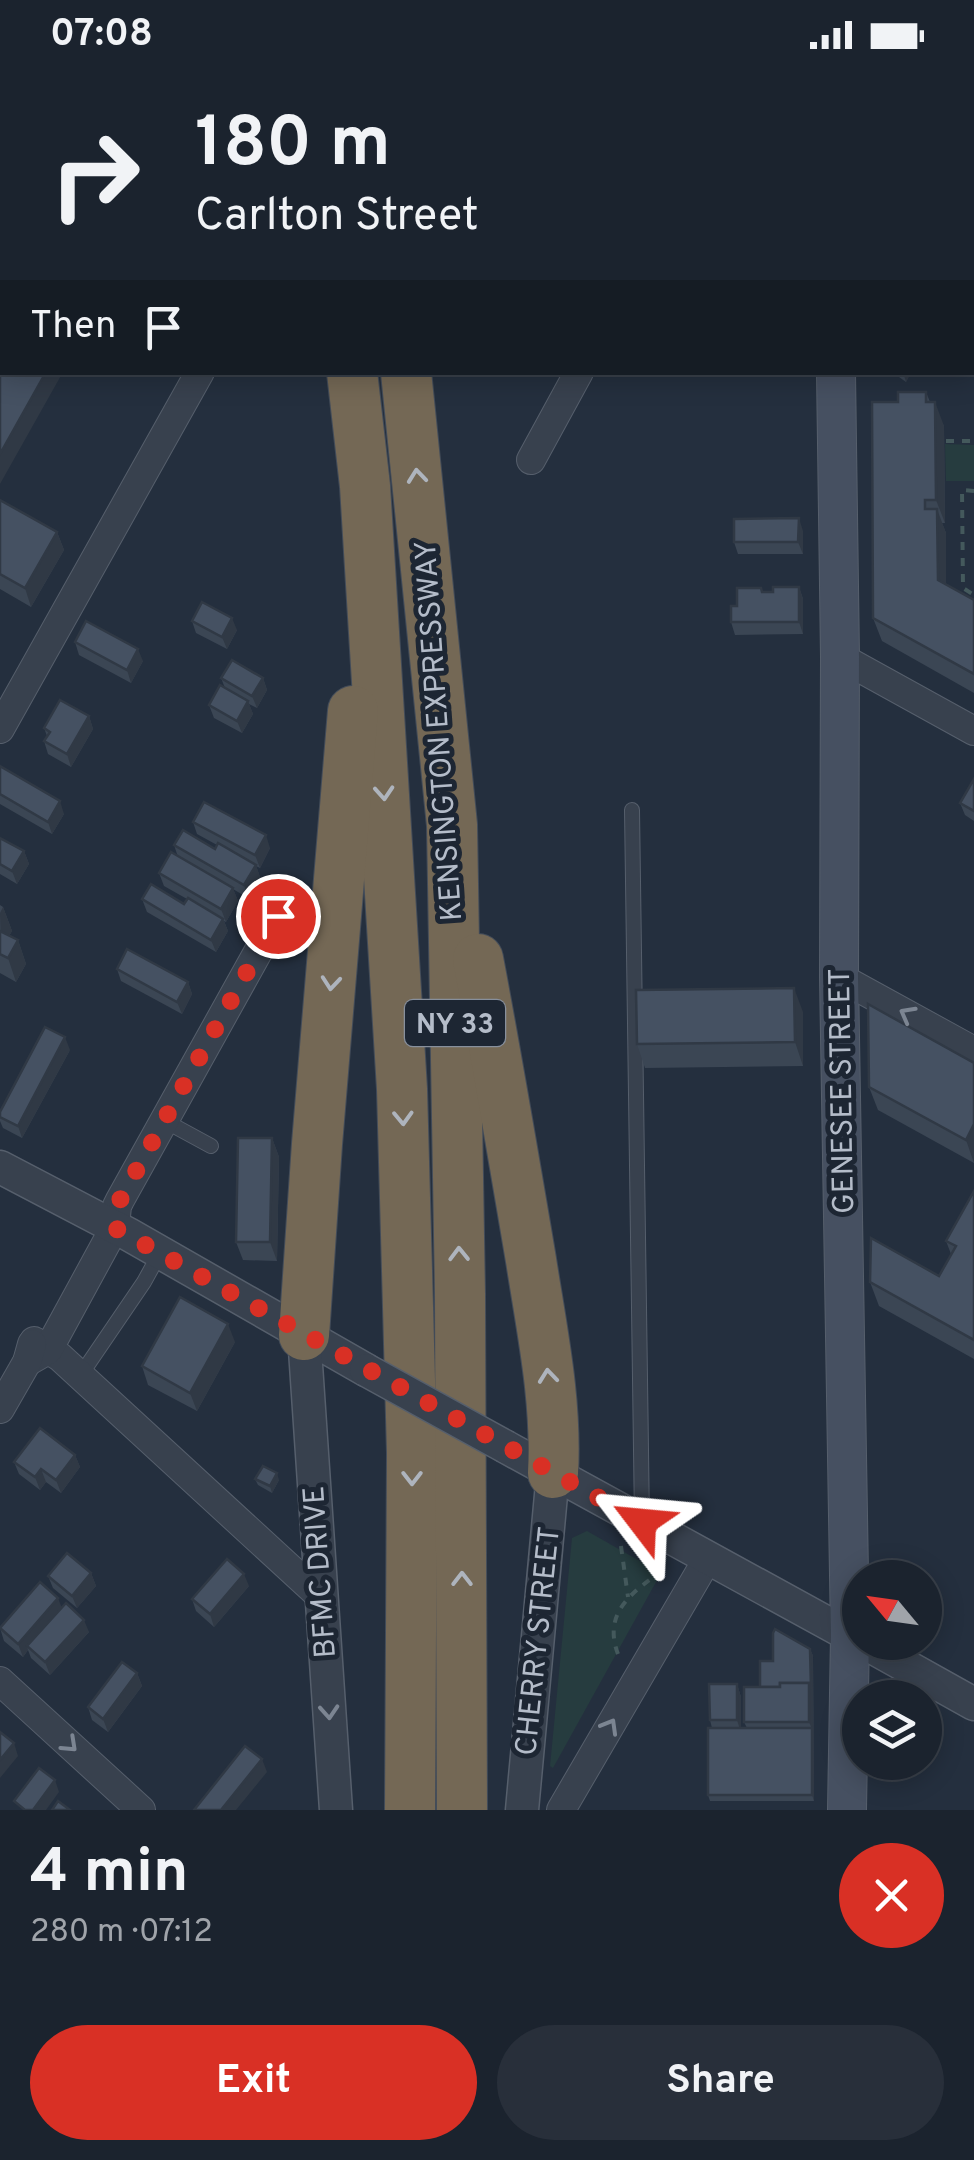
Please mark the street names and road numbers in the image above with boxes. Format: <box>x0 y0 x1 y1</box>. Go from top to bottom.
street label: KENSINGTON EXPRESSWAY <box>409 539 472 922</box>
street label: GENESEE STREET <box>823 968 864 1214</box>
road number: NY 33 <box>405 1000 505 1046</box>
street label: BFMC DRIVE <box>297 1484 346 1659</box>
street label: CHERRY STREET <box>509 1525 570 1758</box>

